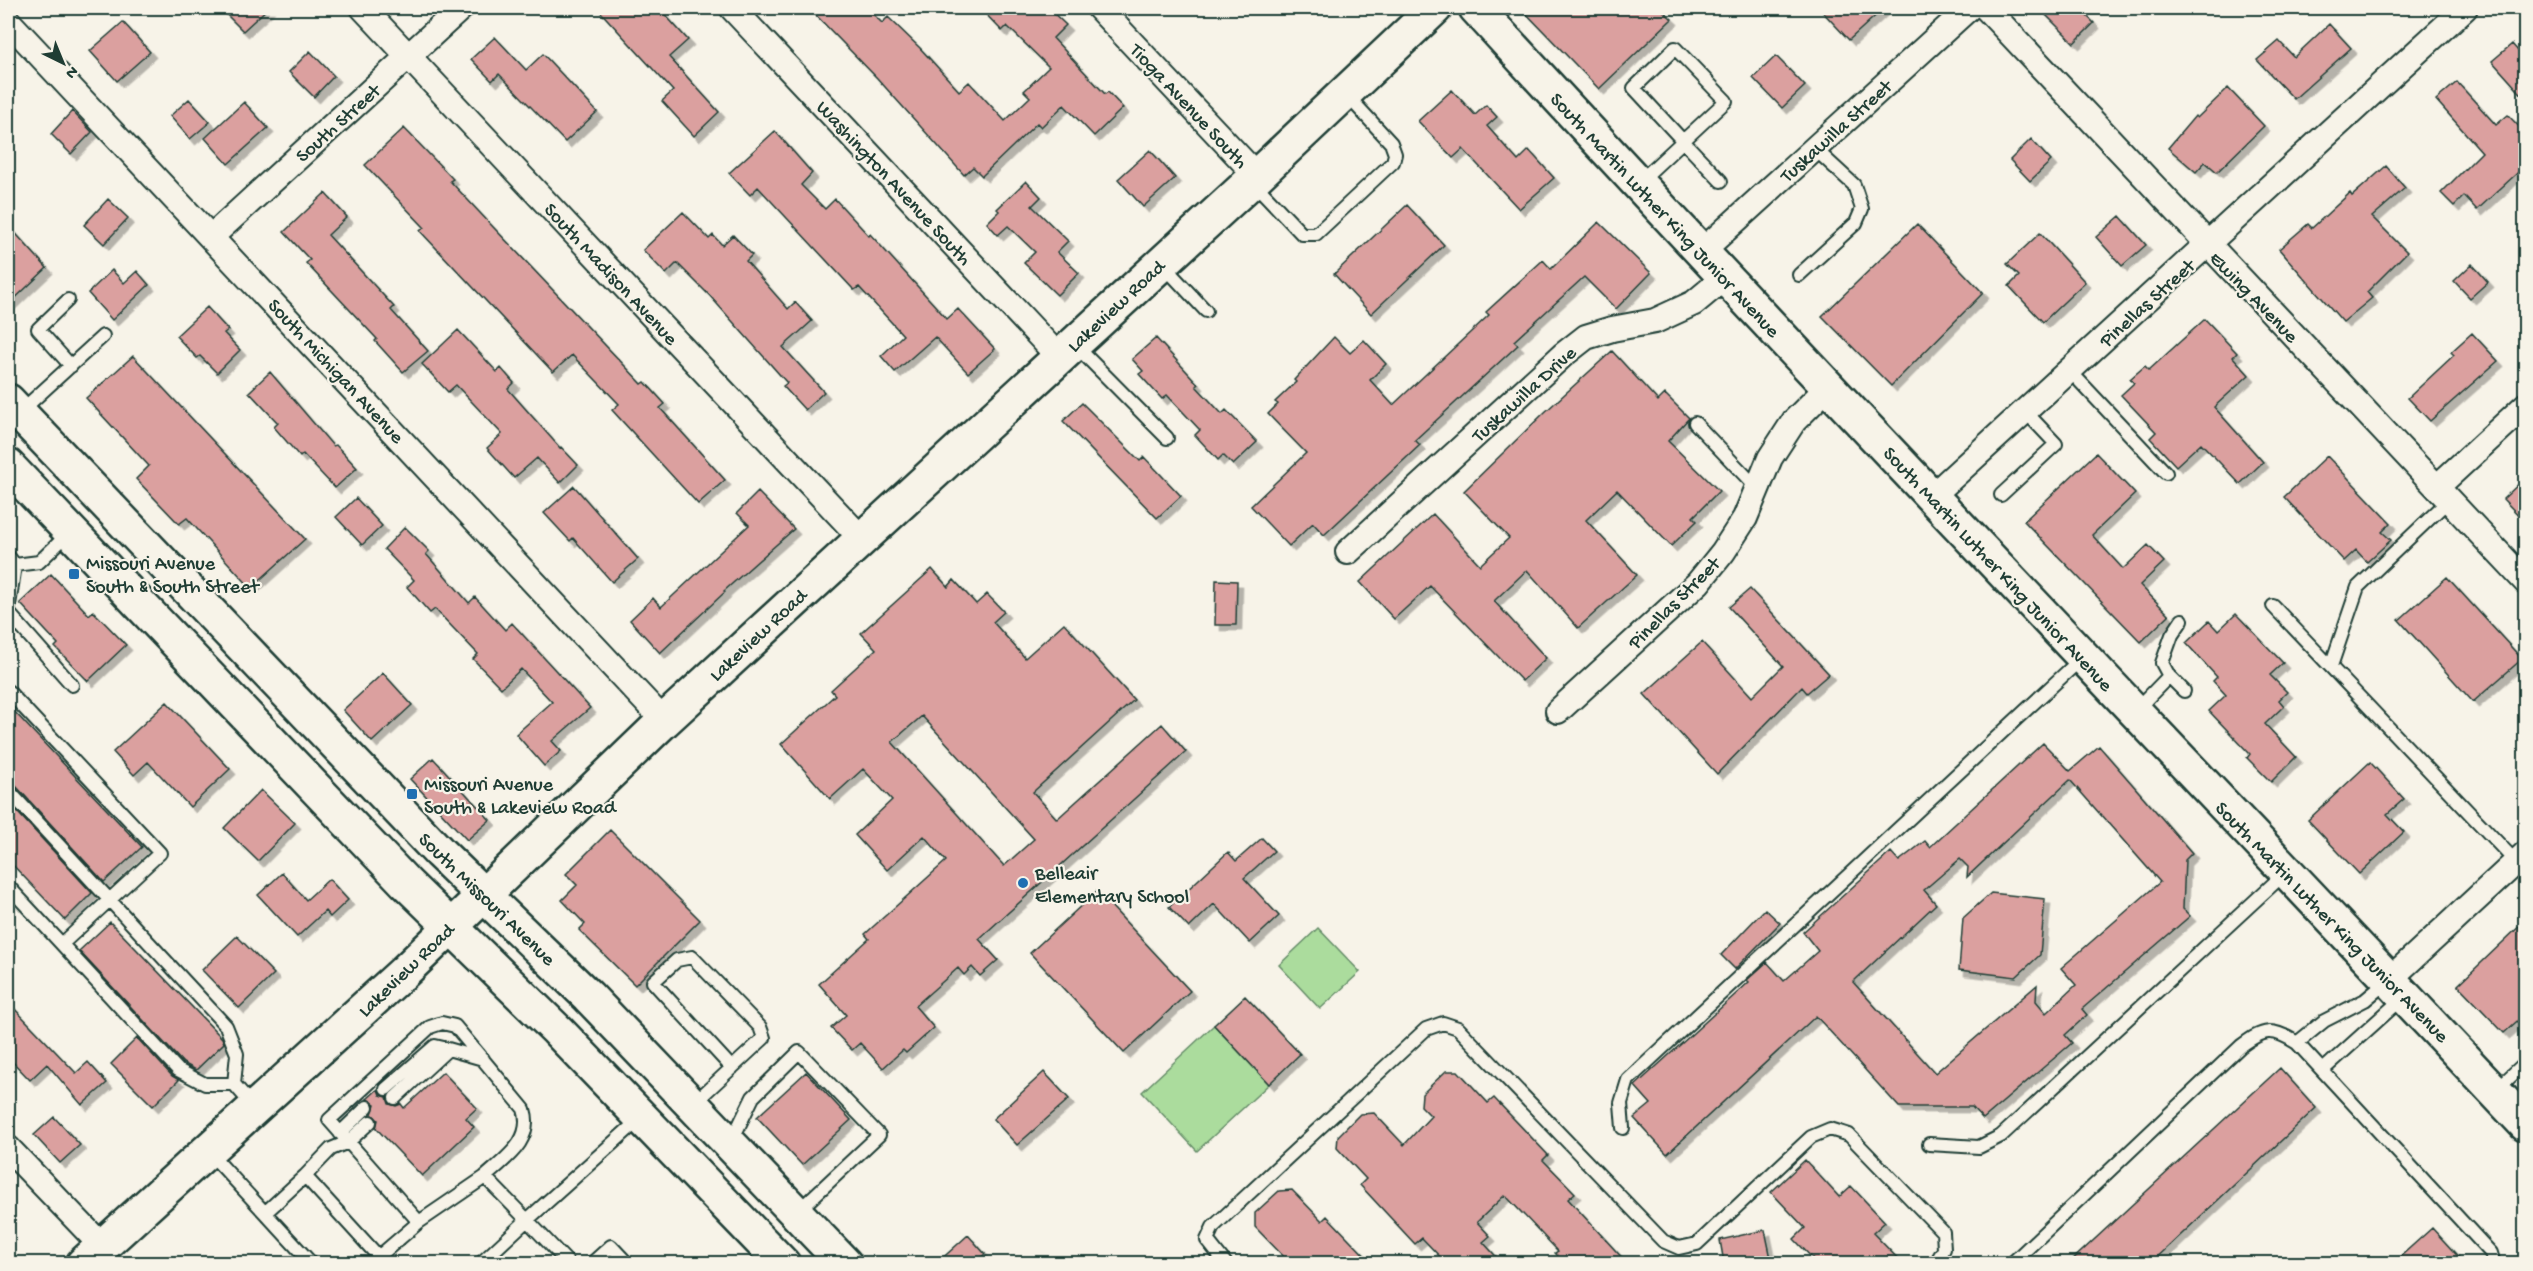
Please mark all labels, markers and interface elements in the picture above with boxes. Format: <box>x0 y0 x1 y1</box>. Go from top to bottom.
north arrow <box>33 33 93 93</box>
street label: Tioga Avenue South <box>1123 39 1251 175</box>
text: N <box>60 61 81 82</box>
street label: Tuskawilla Street <box>1776 75 1899 189</box>
street label: South Street <box>292 79 388 169</box>
street label: South Martin Luther King Junior Avenue <box>1544 89 1784 344</box>
street label: Washington Avenue South <box>810 97 975 272</box>
street label: South Madison Avenue <box>538 200 682 352</box>
street label: Ewing Avenue <box>2203 248 2302 349</box>
street label: Lakeview Road <box>1064 255 1173 359</box>
street label: Pinellas Street <box>2095 255 2202 354</box>
street label: South Michigan Avenue <box>261 295 408 450</box>
street label: Tuskawilla Drive <box>1468 342 1583 449</box>
street label: South Martin Luther King Junior Avenue <box>1877 443 2117 698</box>
street label: Pinellas Street <box>1624 552 1728 656</box>
place label: Missouri Avenue South & South Street <box>86 554 260 600</box>
marker: Missouri Avenue South & South Street <box>67 567 81 581</box>
street label: Lakeview Road <box>706 584 815 688</box>
place label: Missouri Avenue South & Lakeview Road <box>424 775 618 821</box>
marker: Missouri Avenue South & Lakeview Road <box>405 787 419 801</box>
street label: South Martin Luther King Junior Avenue <box>2209 798 2453 1049</box>
street label: South Missouri Avenue <box>412 829 559 972</box>
place label: Belleair Elementary School <box>1034 864 1189 910</box>
marker: Belleair Elementary School <box>1016 876 1030 890</box>
street label: Lakeview Road <box>354 918 462 1023</box>

